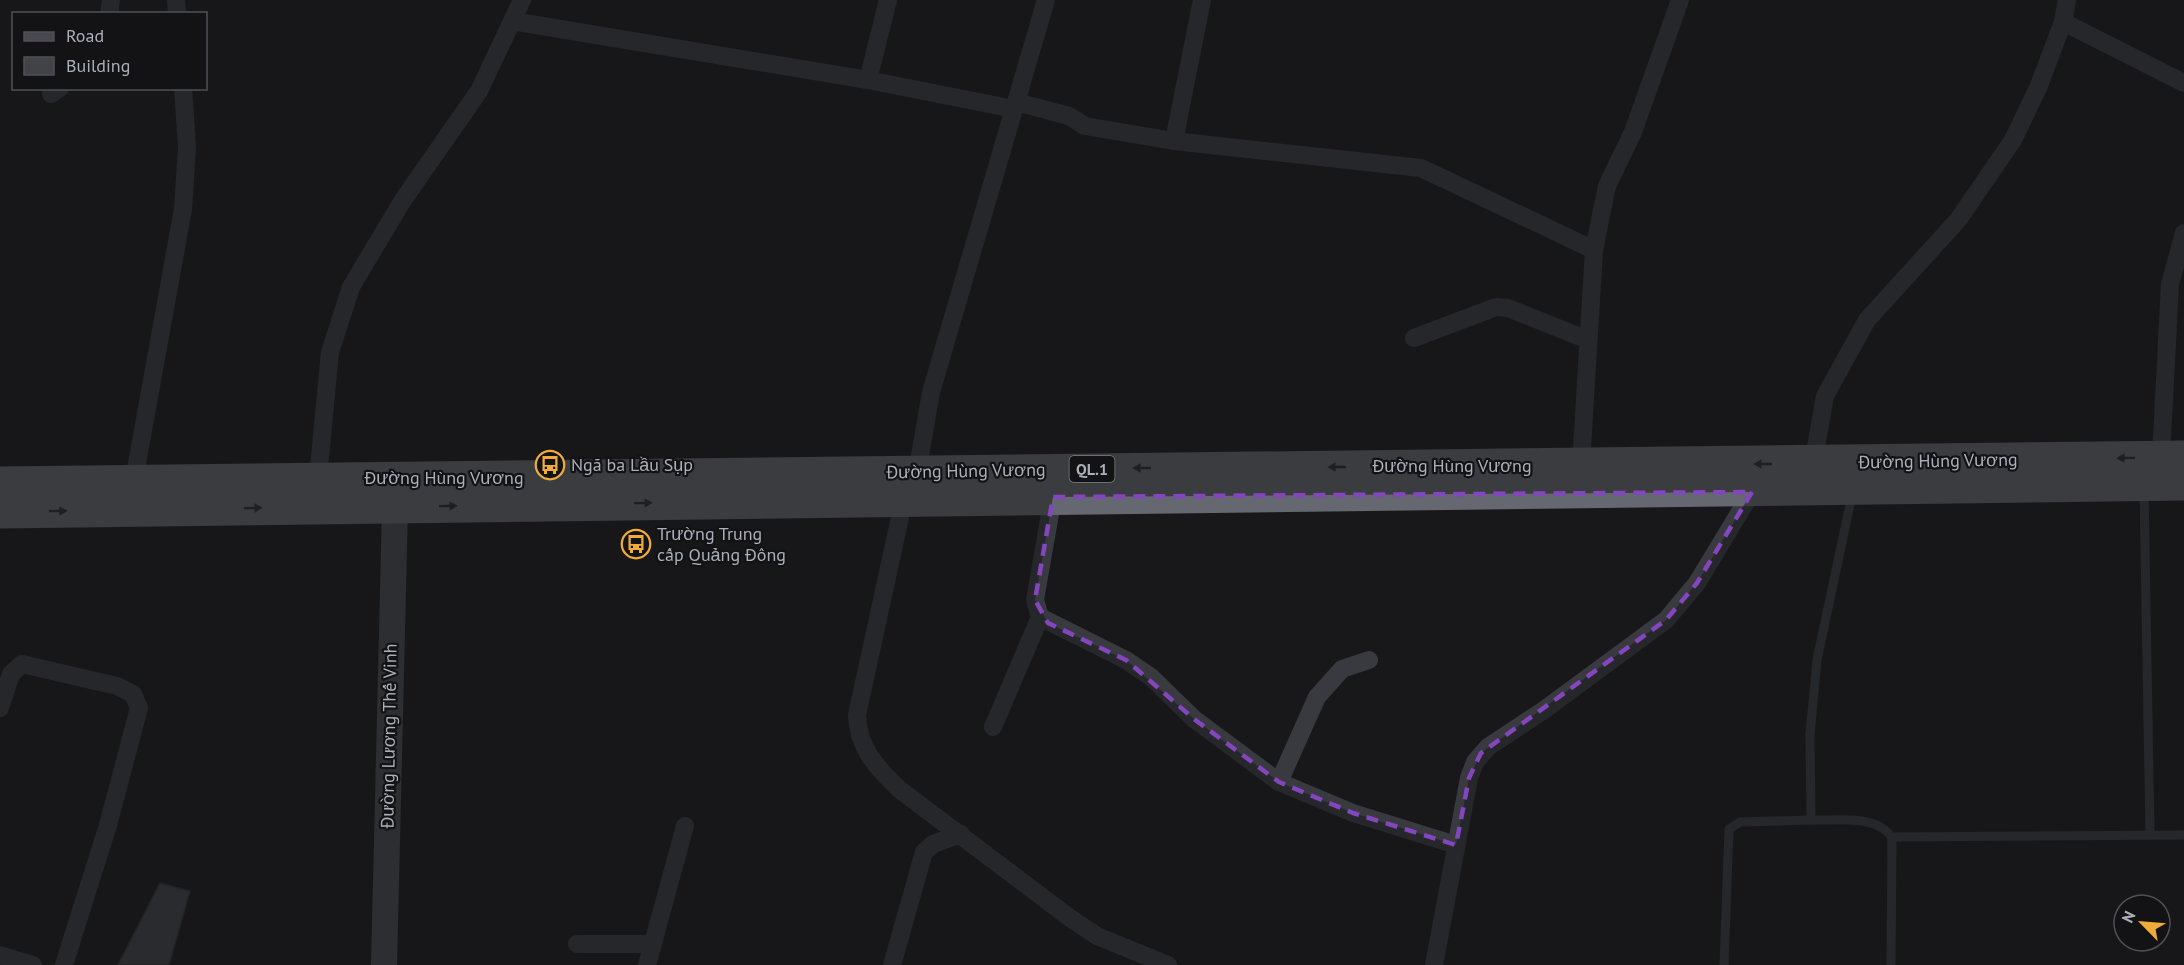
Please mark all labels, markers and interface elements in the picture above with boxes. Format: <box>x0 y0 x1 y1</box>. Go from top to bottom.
legend <box>12 12 207 90</box>
text: Road <box>66 24 104 47</box>
text: Building <box>66 54 130 77</box>
street label: Đường Hùng Vương <box>1857 448 2018 473</box>
bus stop icon: Ngã ba Lầu Sụp <box>534 449 566 481</box>
place label: Ngã ba Lầu Sụp <box>571 453 693 476</box>
one-way arrow <box>2116 453 2135 463</box>
street label: Đường Hùng Vương <box>1371 454 1532 477</box>
road number: QL.1 <box>1070 456 1114 482</box>
street label: Đường Hùng Vương <box>885 458 1046 483</box>
one-way arrow <box>1753 459 1772 469</box>
one-way arrow <box>1327 462 1346 472</box>
one-way arrow <box>1132 463 1151 473</box>
street label: Đường Hùng Vương <box>363 466 524 489</box>
one-way arrow <box>634 498 653 508</box>
one-way arrow <box>439 501 458 511</box>
one-way arrow <box>244 504 263 513</box>
one-way arrow <box>49 506 68 516</box>
place label: Trường Trung cấp Quảng Đông <box>657 522 786 566</box>
bus stop icon: Trường Trung cấp Quảng Đông <box>620 528 652 560</box>
street label: Đường Lương Thế Vinh <box>375 643 402 830</box>
north arrow <box>2112 893 2172 953</box>
text: N <box>2117 908 2140 926</box>

